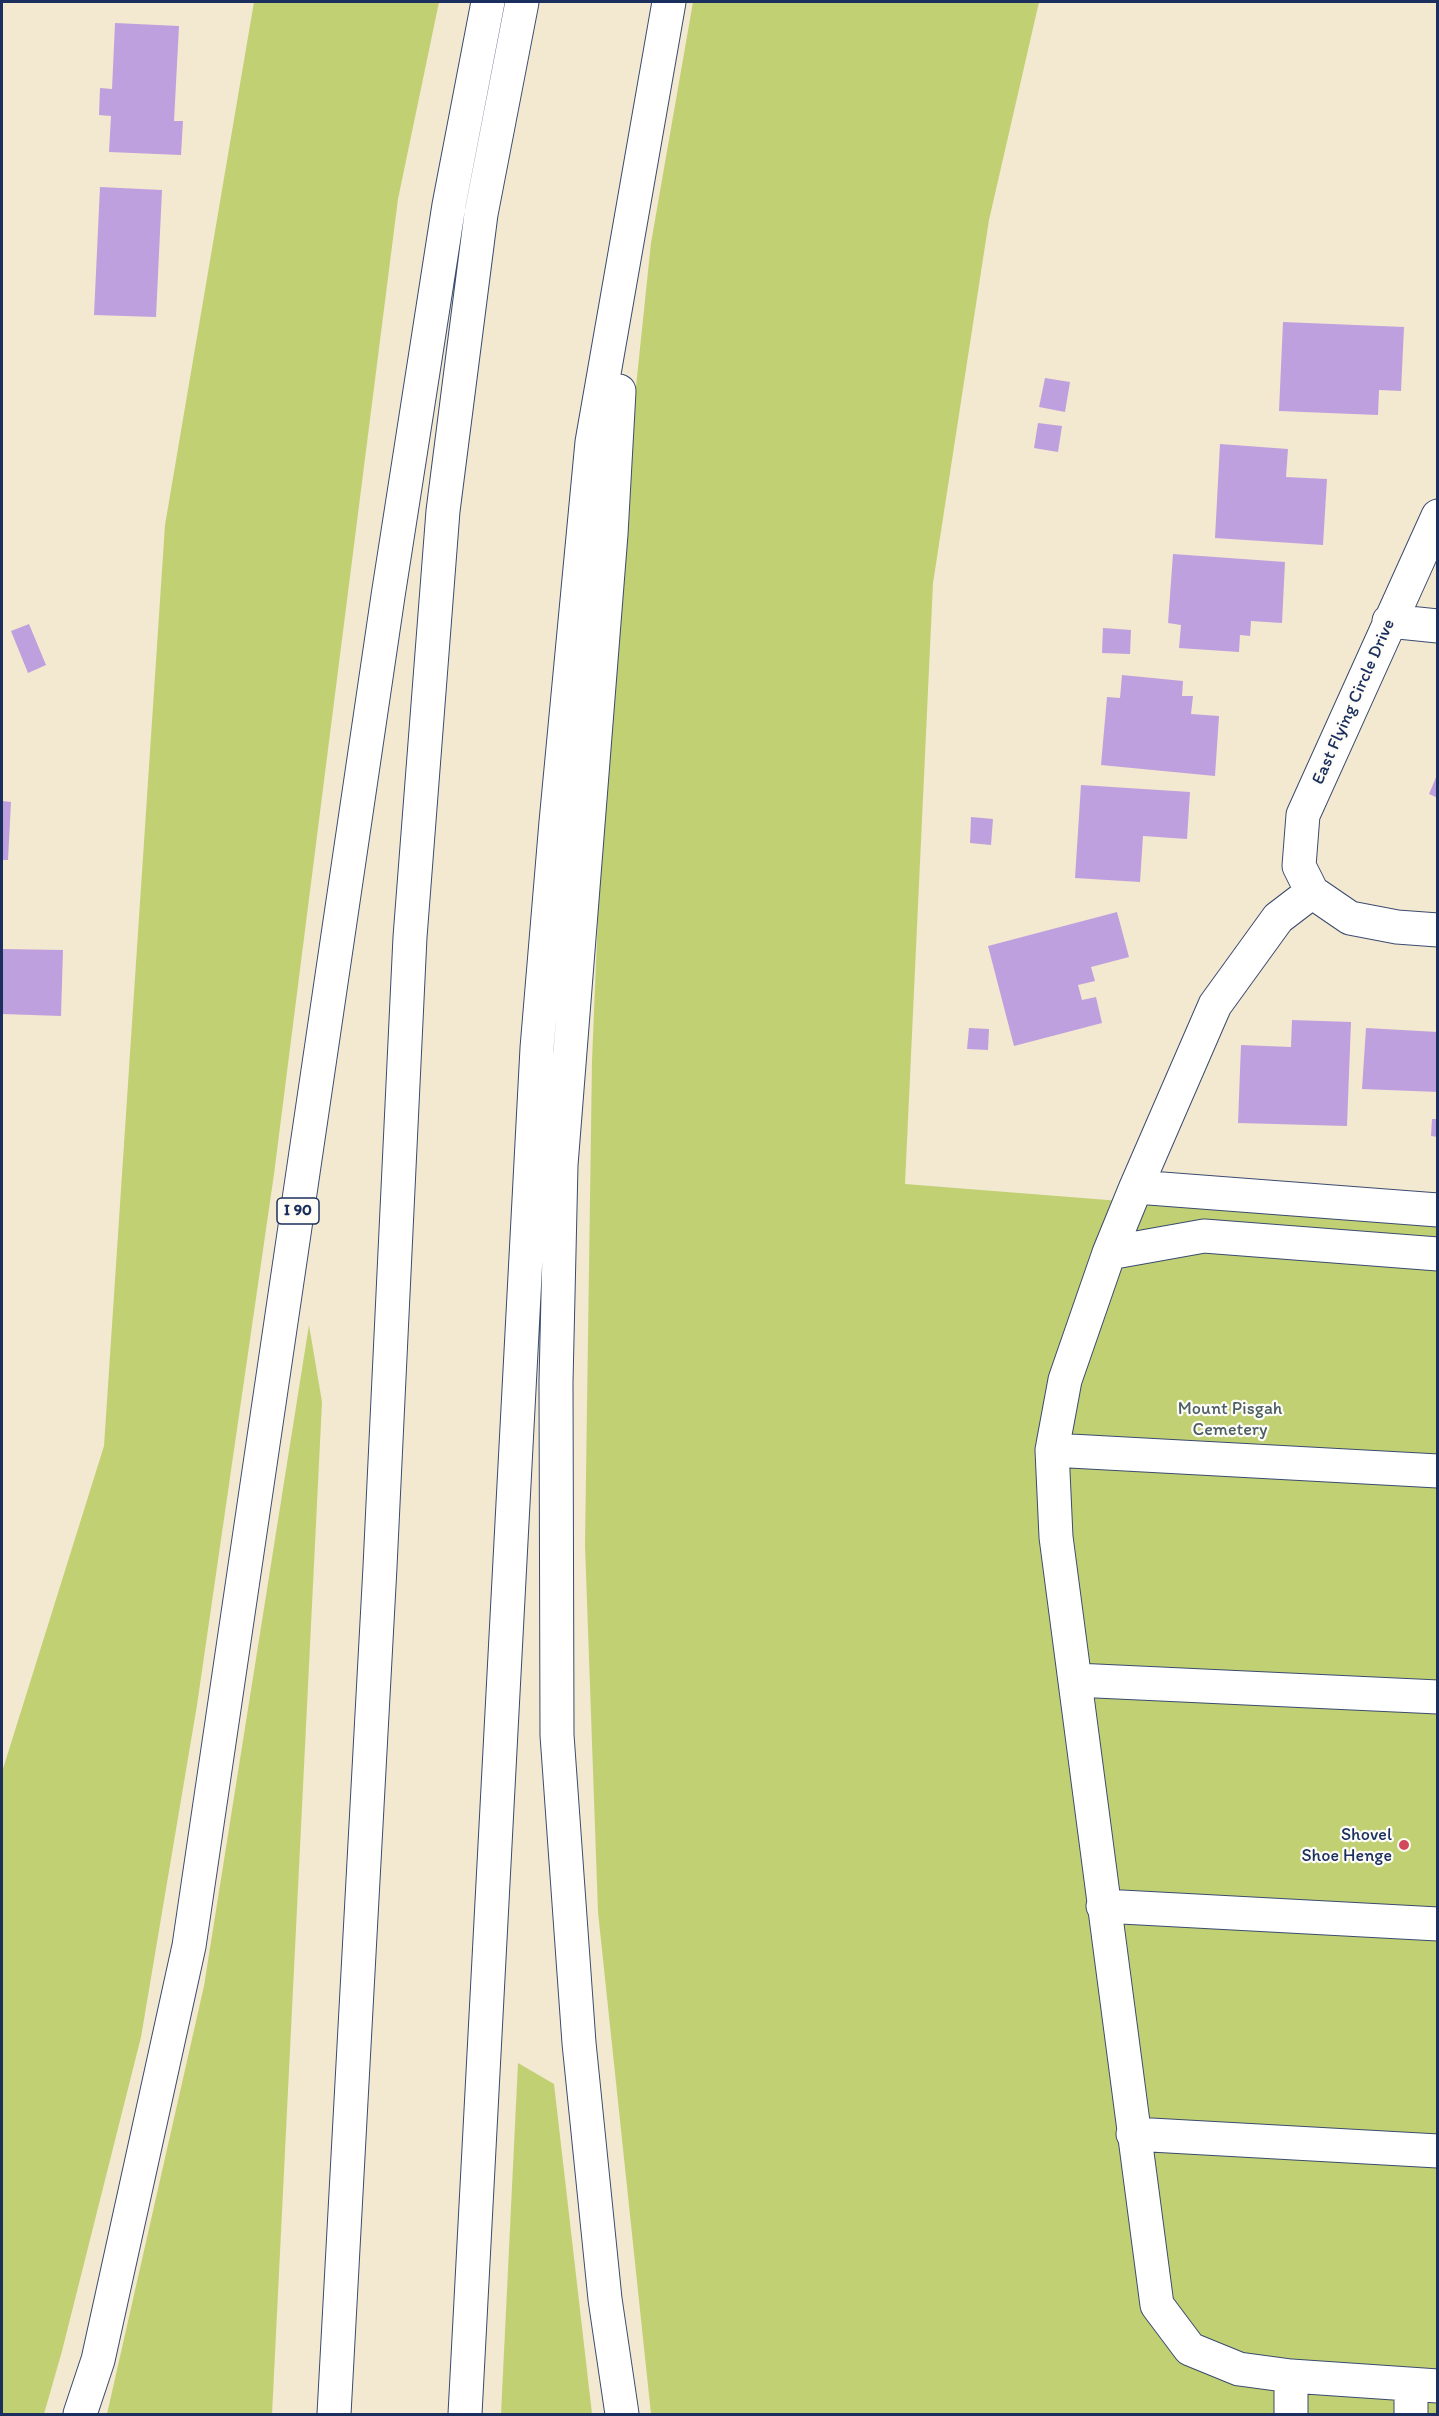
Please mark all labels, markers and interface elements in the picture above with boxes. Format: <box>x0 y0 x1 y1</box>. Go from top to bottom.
street label: East Flying Circle Drive <box>1308 616 1400 788</box>
road number: I 90 <box>277 1198 319 1224</box>
park label: Mount Pisgah Cemetery <box>1178 1398 1282 1440</box>
place label: Shovel Shoe Henge <box>1301 1824 1392 1866</box>
marker: Shovel Shoe Henge <box>1397 1838 1411 1852</box>

